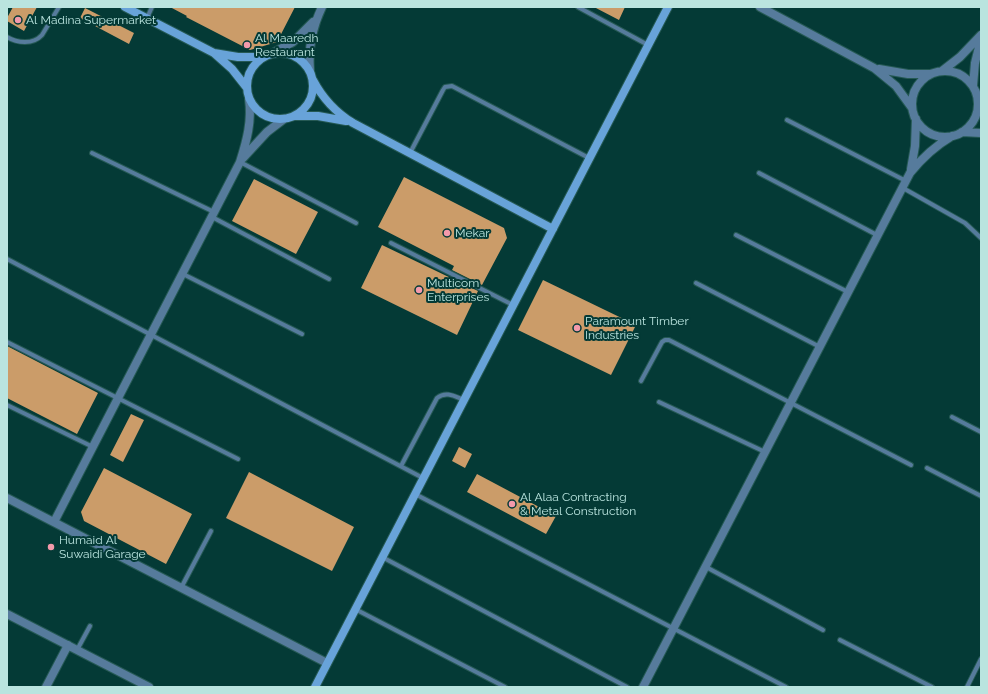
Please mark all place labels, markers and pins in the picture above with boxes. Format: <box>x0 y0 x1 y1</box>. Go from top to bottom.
place label: Al Madina Supermarket <box>26 13 156 27</box>
marker: Al Madina Supermarket <box>13 15 23 25</box>
place label: Al Maaredh Restaurant <box>255 31 319 59</box>
marker: Al Maaredh Restaurant <box>242 40 252 50</box>
place label: Mekar <box>455 226 490 240</box>
marker: Mekar <box>442 228 452 238</box>
place label: Multicom Enterprises <box>427 276 489 304</box>
marker: Multicom Enterprises <box>414 285 424 295</box>
place label: Paramount Timber Industries <box>585 314 689 342</box>
marker: Paramount Timber Industries <box>572 323 582 333</box>
place label: Al Alaa Contracting & Metal Construction <box>520 490 636 518</box>
marker: Al Alaa Contracting & Metal Construction <box>507 499 517 509</box>
place label: Humaid Al Suwaidi Garage <box>59 533 146 561</box>
marker: Humaid Al Suwaidi Garage <box>46 542 56 552</box>

